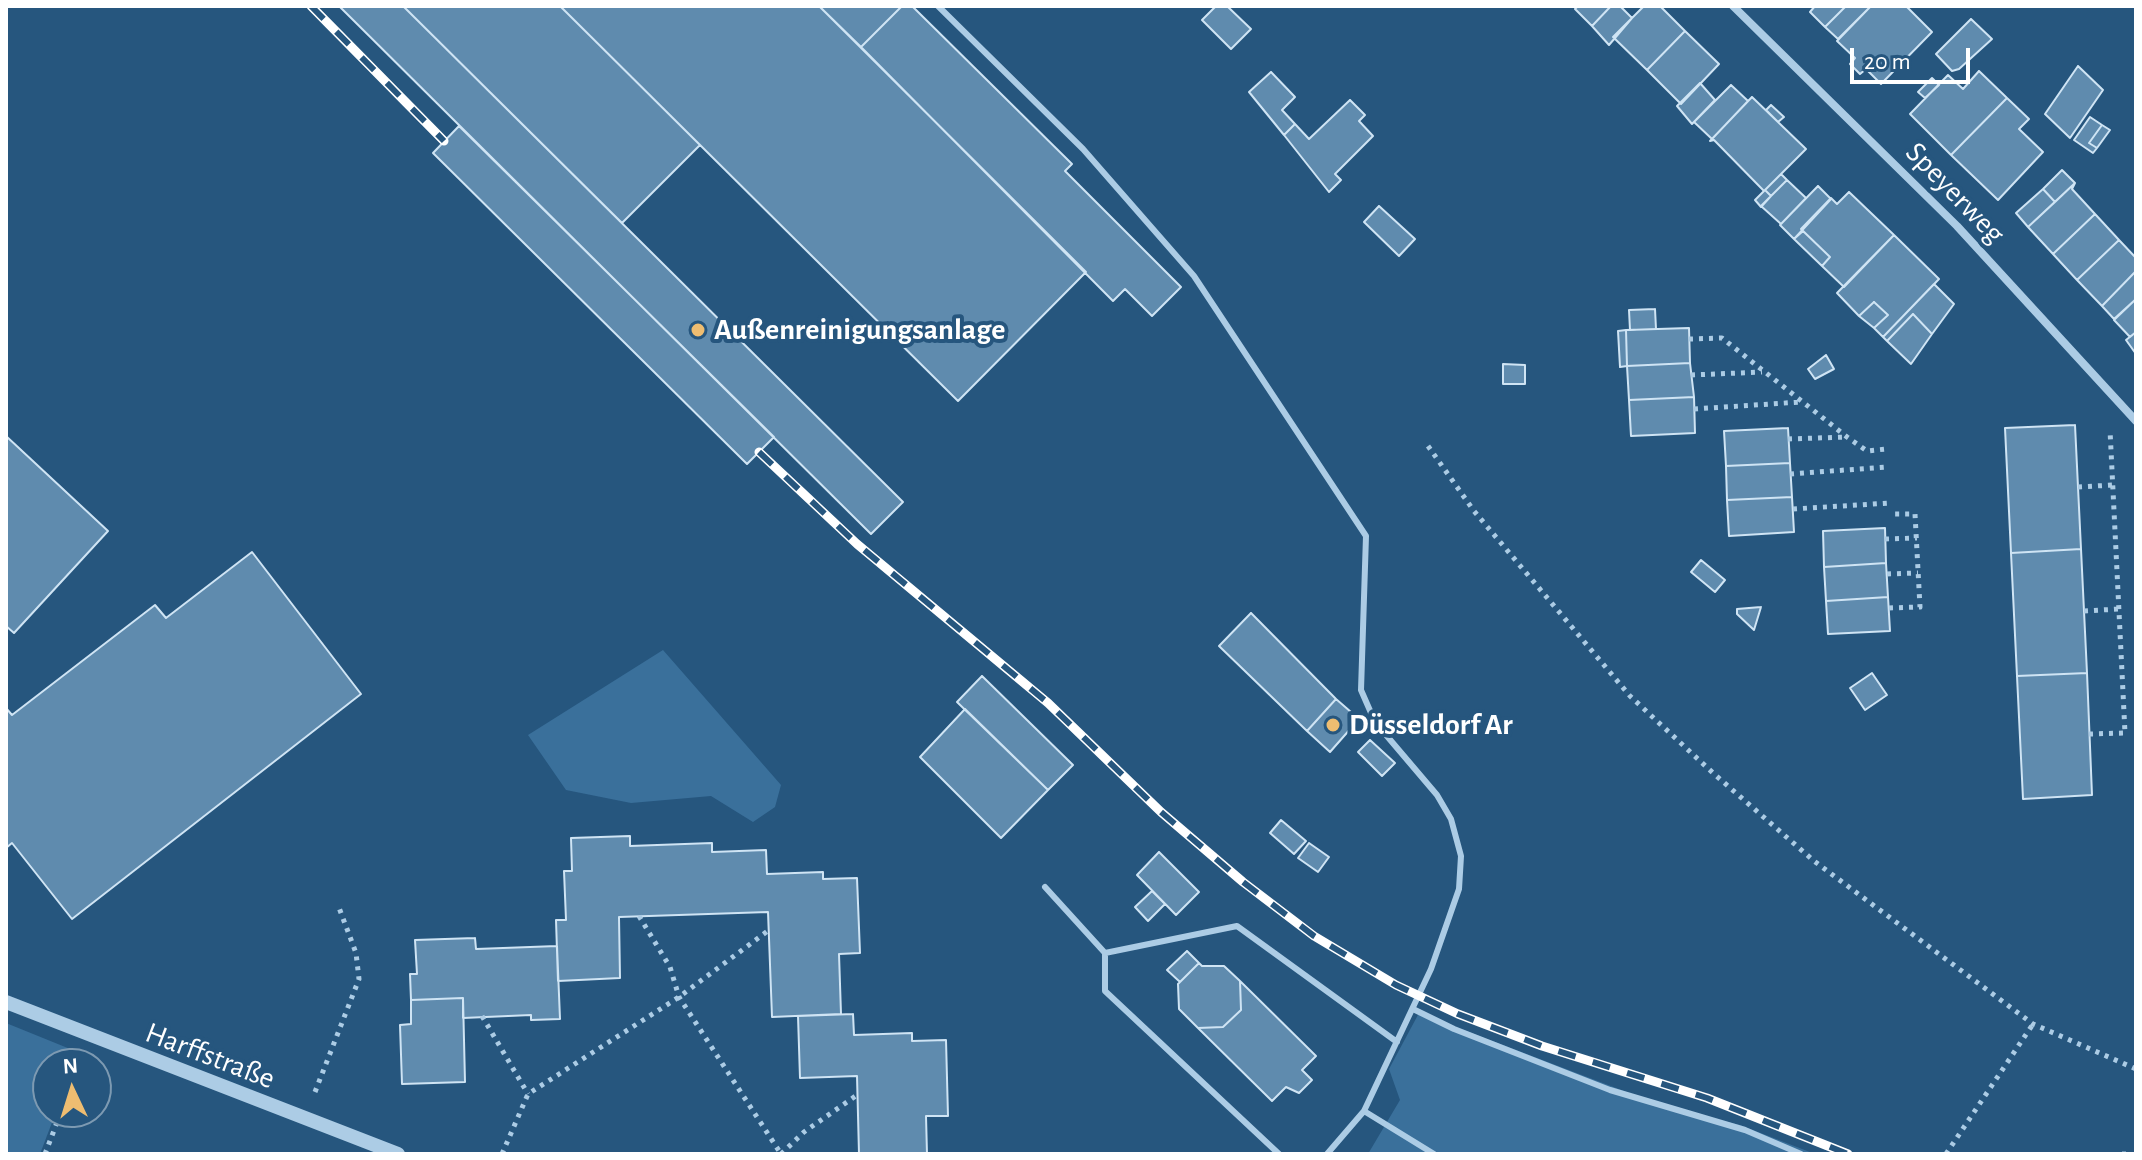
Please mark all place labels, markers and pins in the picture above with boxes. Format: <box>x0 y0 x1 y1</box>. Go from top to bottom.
place label: Außenreinigungsanlage <box>714 312 1005 348</box>
marker: Außenreinigungsanlage <box>689 321 707 339</box>
place label: Düsseldorf Ar <box>1349 707 1513 743</box>
marker: Düsseldorf Ar <box>1324 716 1342 734</box>

